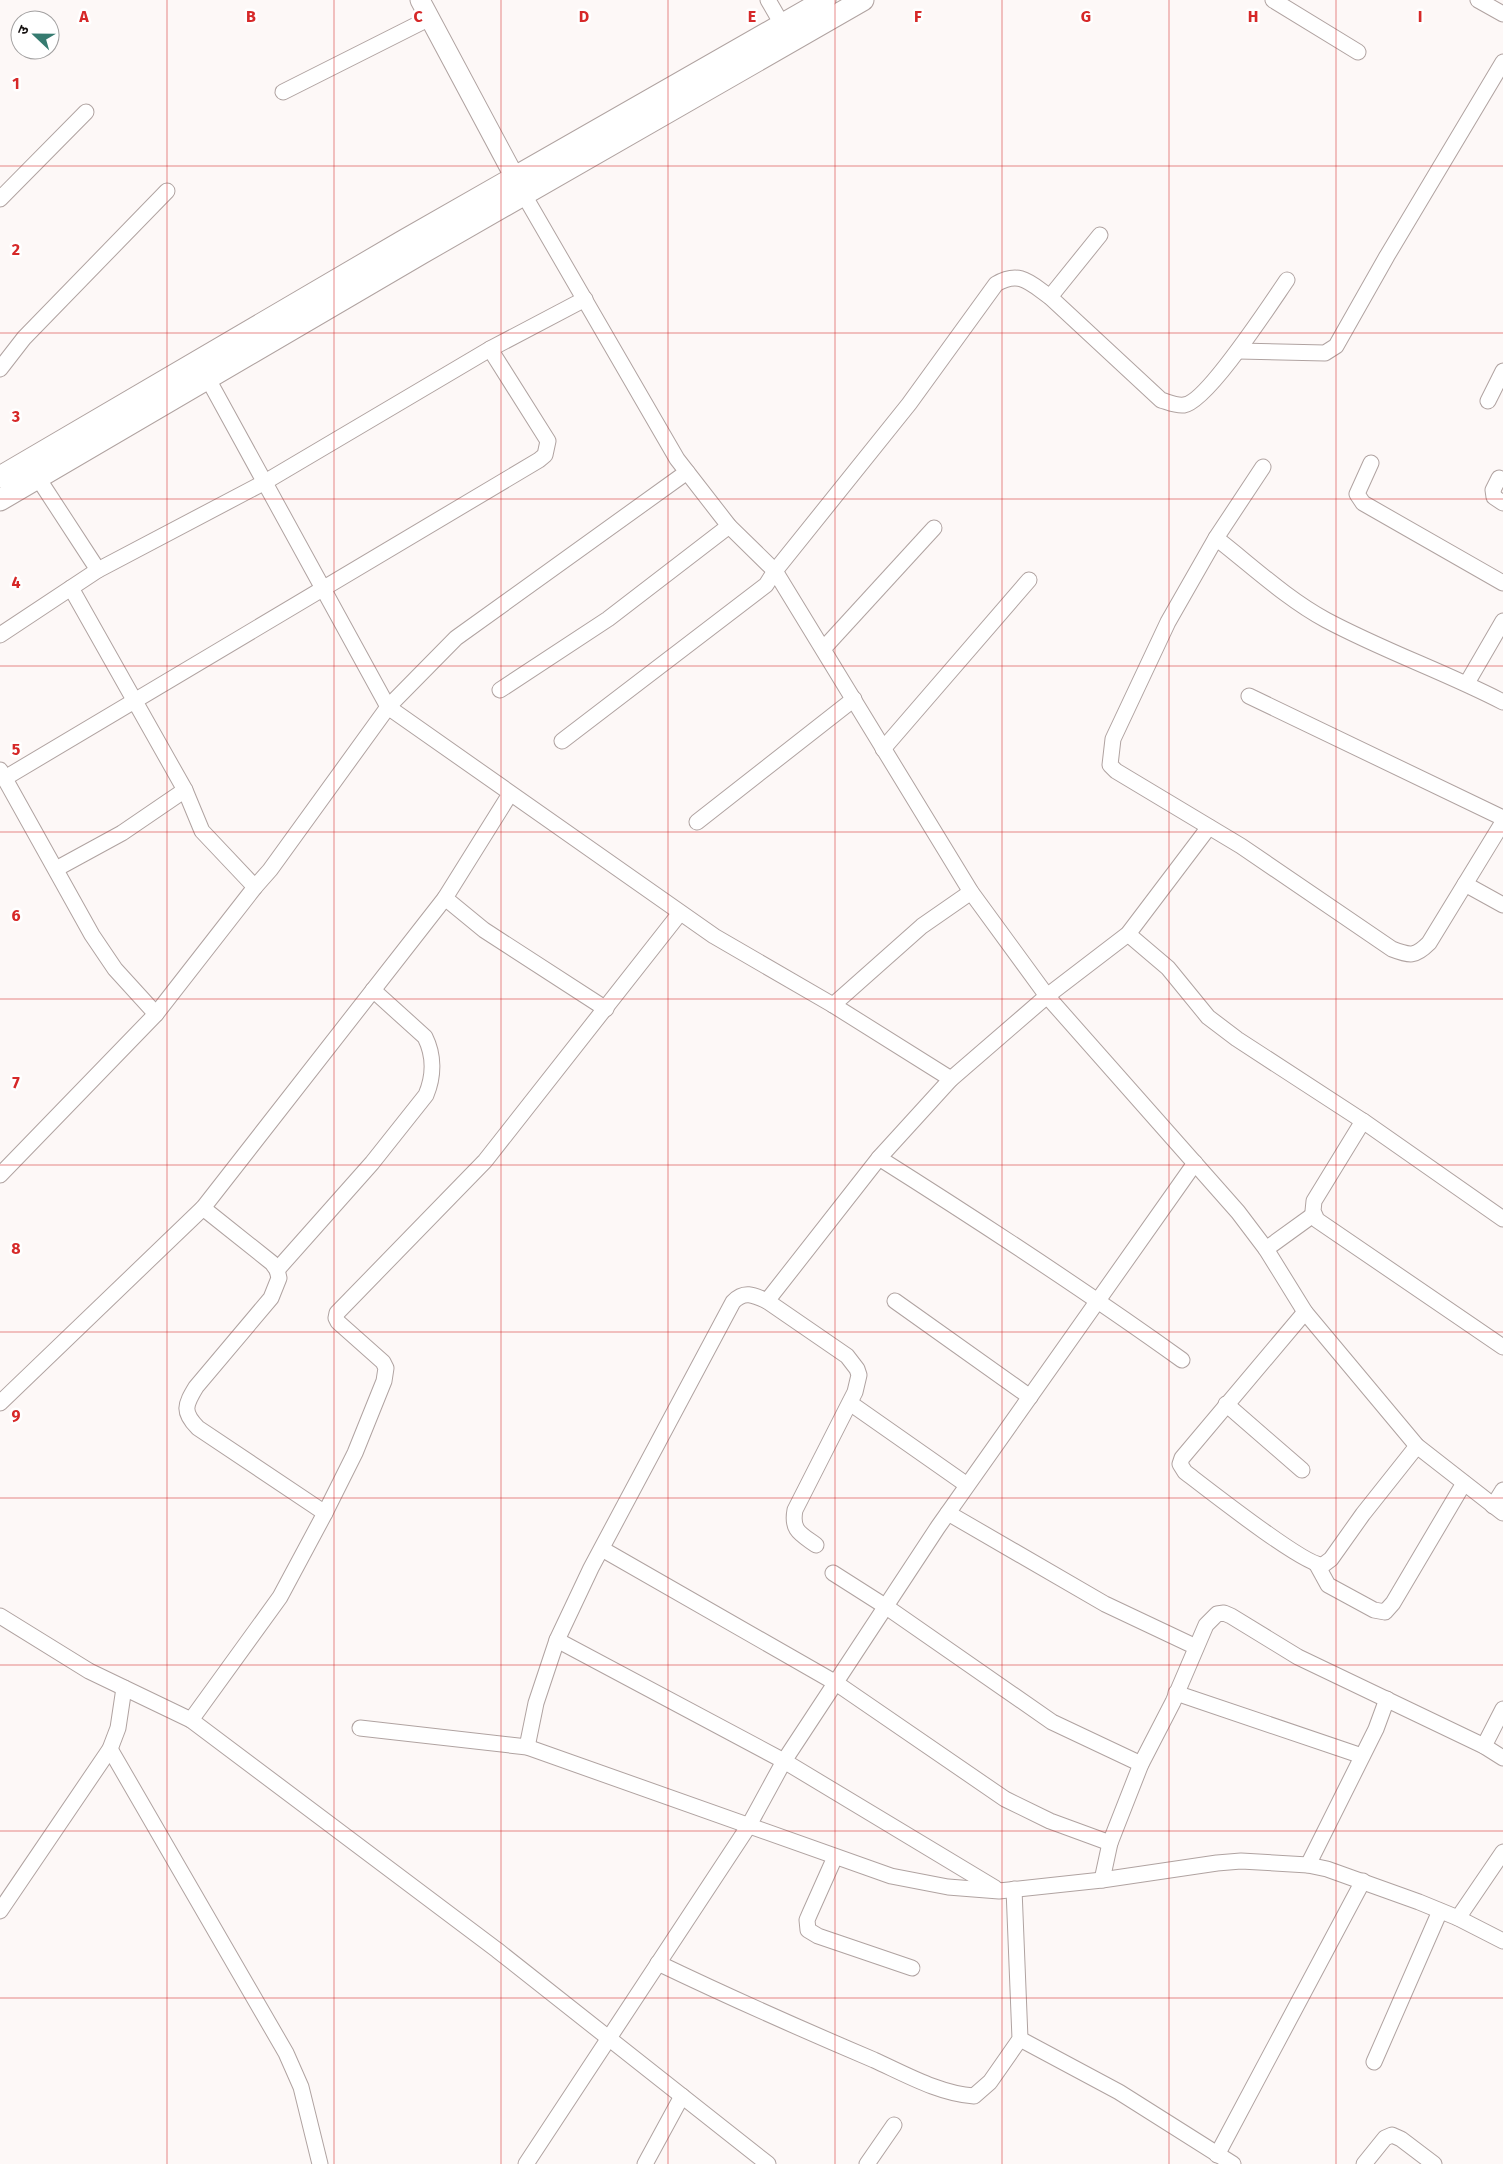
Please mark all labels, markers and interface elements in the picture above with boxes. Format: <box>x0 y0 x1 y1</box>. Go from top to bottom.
text: A <box>78 7 89 26</box>
text: B <box>246 7 256 26</box>
text: C <box>413 7 423 26</box>
text: D <box>579 7 589 26</box>
text: E <box>748 7 756 26</box>
text: F <box>914 7 922 26</box>
text: G <box>1081 7 1091 26</box>
text: H <box>1248 7 1258 26</box>
text: I <box>1418 7 1422 26</box>
north arrow <box>10 10 60 60</box>
text: उ <box>14 23 33 37</box>
text: 1 <box>12 74 20 93</box>
text: 2 <box>12 240 20 259</box>
text: 3 <box>11 407 20 426</box>
text: 4 <box>11 573 21 592</box>
text: 5 <box>12 740 21 759</box>
text: 6 <box>11 906 21 925</box>
text: 7 <box>12 1073 20 1092</box>
text: 8 <box>11 1239 21 1258</box>
text: 9 <box>12 1406 21 1425</box>

